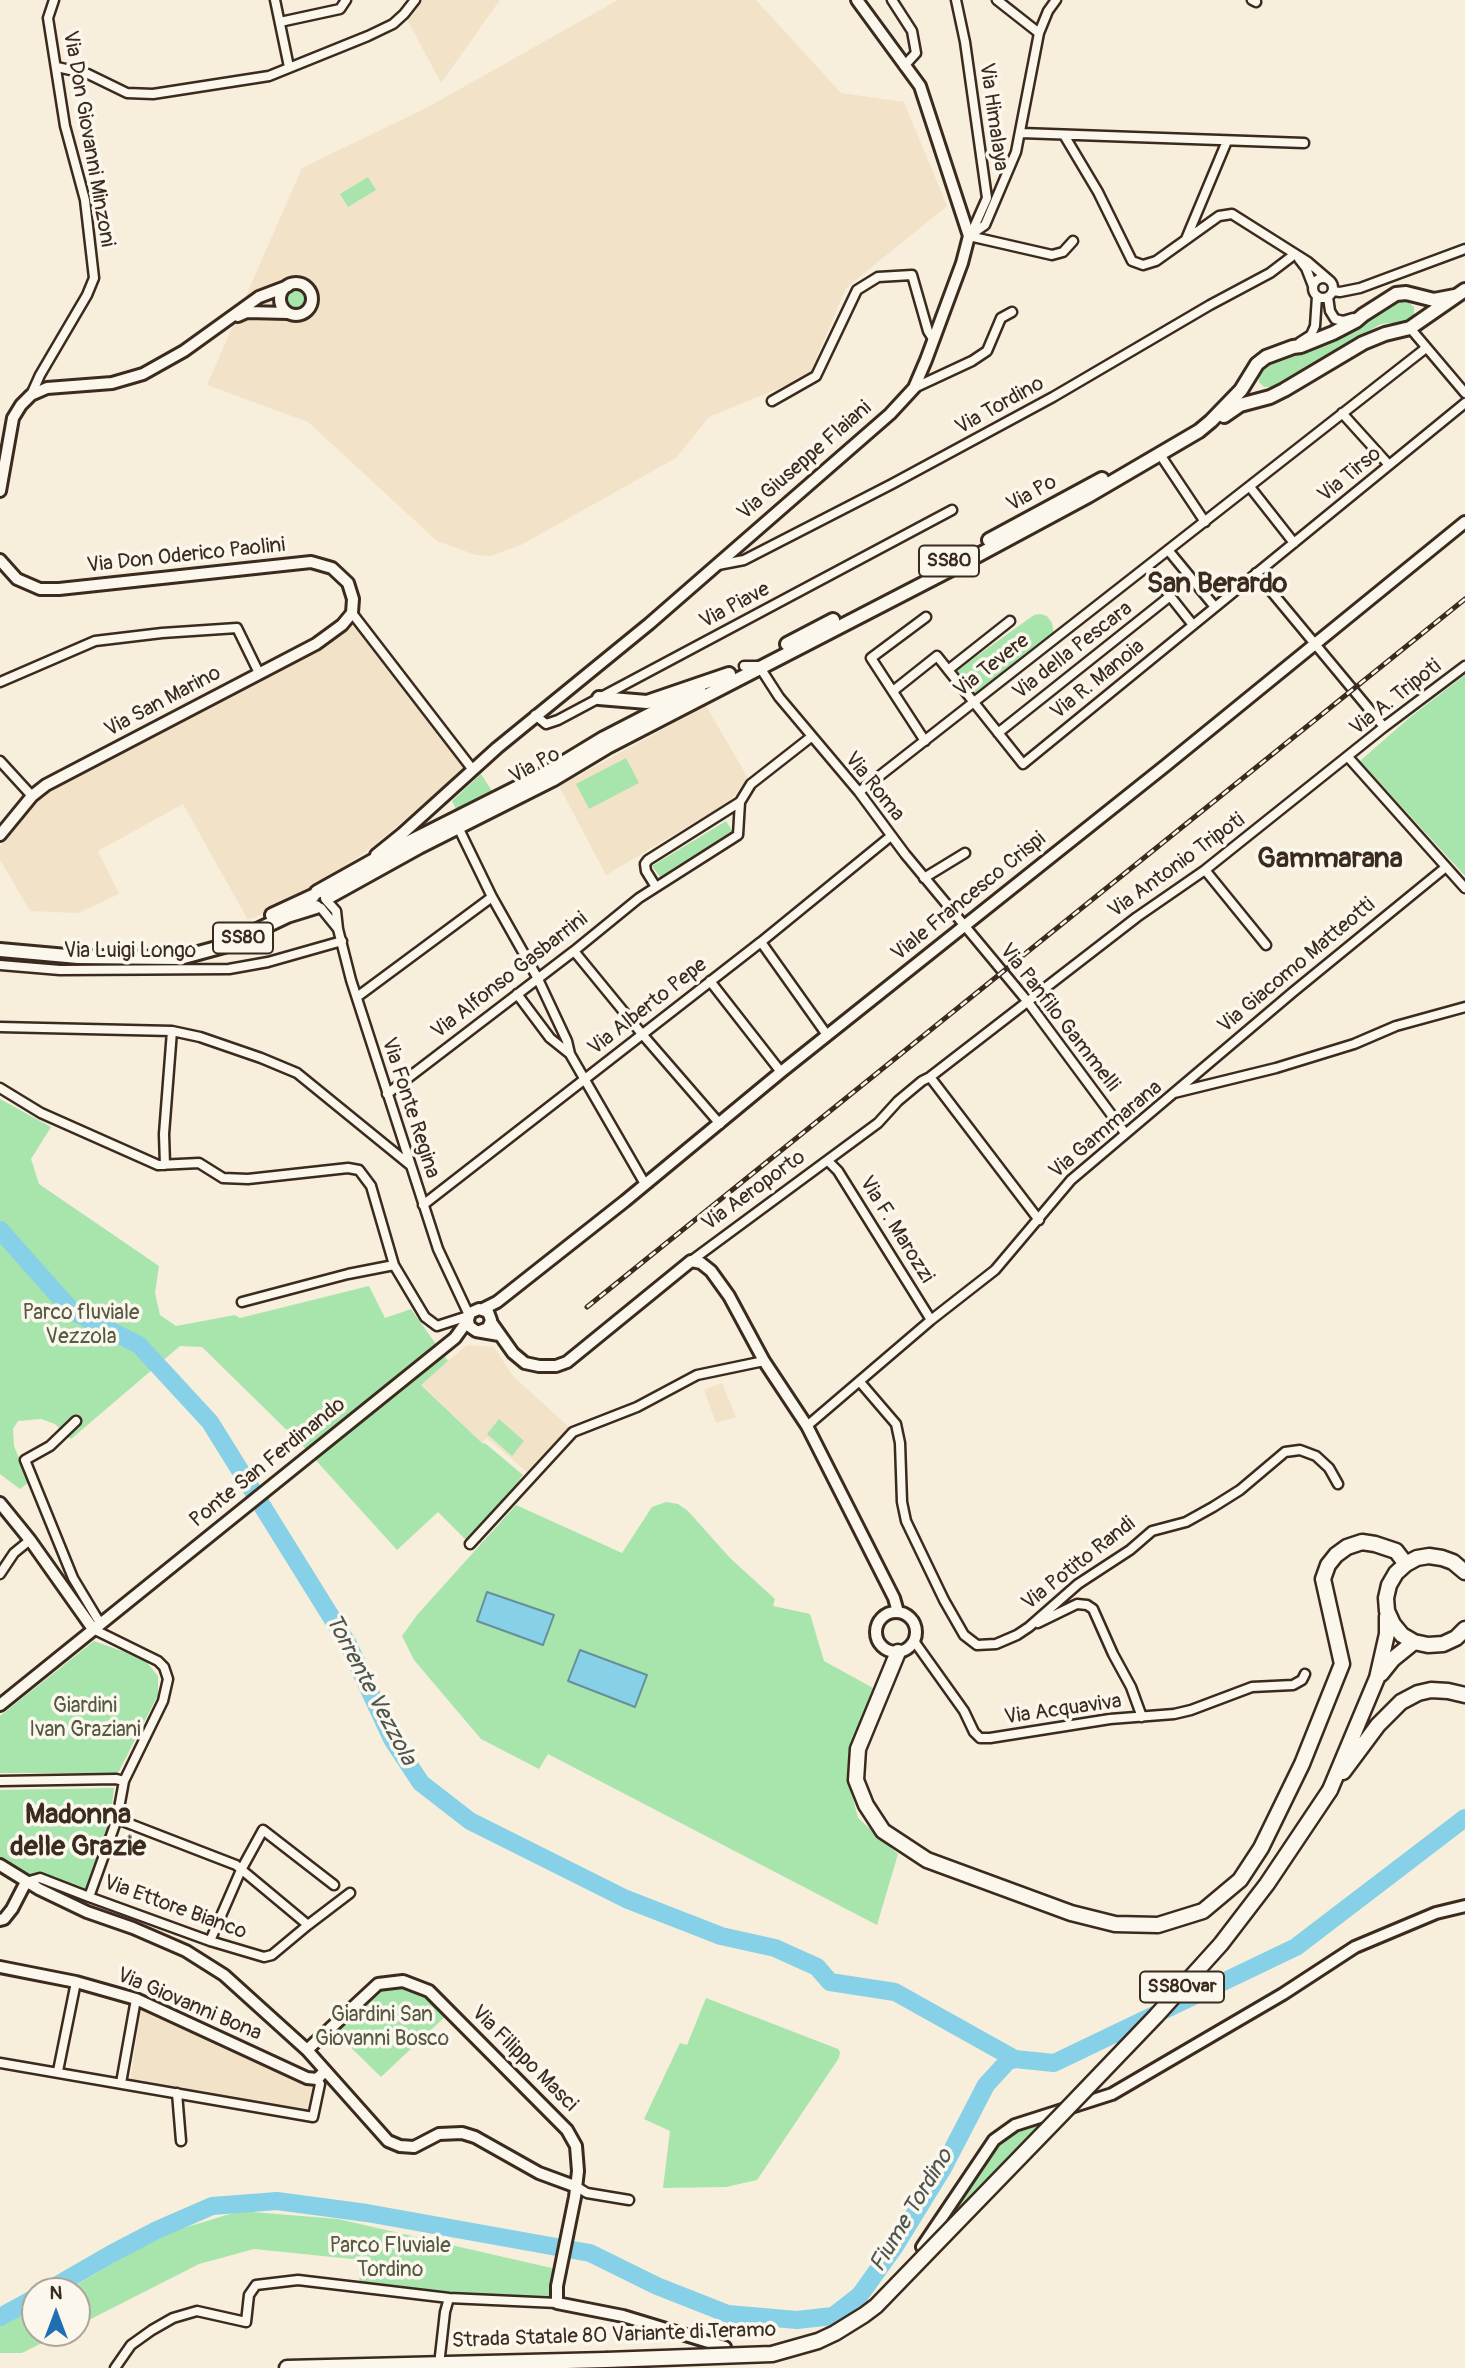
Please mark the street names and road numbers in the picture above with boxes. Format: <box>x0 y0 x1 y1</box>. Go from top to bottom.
street label: Via Don Giovanni Minzoni <box>57 29 119 249</box>
street label: Via Himalaya <box>973 61 1013 173</box>
street label: Via Tordino <box>951 371 1049 441</box>
street label: Via Giuseppe Flaiani <box>733 396 877 526</box>
street label: Via Tirso <box>1313 442 1387 508</box>
street label: Via Po <box>1002 470 1062 518</box>
street label: Via Don Oderico Paolini <box>86 533 286 579</box>
road number: SS80 <box>919 546 979 576</box>
street label: Via Piave <box>696 577 774 635</box>
street label: Via della Pescara <box>1008 596 1138 706</box>
street label: Via Tevere <box>949 629 1035 703</box>
street label: Via R. Manoia <box>1046 635 1150 725</box>
street label: Via A. Tripoti <box>1345 654 1447 742</box>
street label: Via San Marino <box>101 661 225 743</box>
street label: Via Po <box>505 742 565 790</box>
street label: Via Roma <box>838 747 910 827</box>
street label: Via Antonio Tripoti <box>1104 808 1250 924</box>
street label: Viale Francesco Crispi <box>887 827 1051 967</box>
street label: Via Giacomo Matteotti <box>1213 893 1381 1039</box>
street label: Via Alfonso Gasbarrini <box>427 907 593 1045</box>
road number: SS80 <box>213 922 273 954</box>
street label: Via Luigi Longo <box>64 939 196 965</box>
street label: Via Panfilo Gammelli <box>993 939 1125 1097</box>
street label: Via Alberto Pepe <box>584 953 712 1061</box>
street label: Via Fonte Regina <box>375 1034 445 1182</box>
street label: Via Gammarana <box>1044 1075 1168 1185</box>
street label: Via Aeroporto <box>697 1145 811 1237</box>
street label: Via F. Marozzi <box>853 1172 939 1288</box>
street label: Ponte San Ferdinando <box>185 1393 351 1533</box>
street label: Via Potito Randi <box>1017 1512 1141 1616</box>
street label: Via Acquaviva <box>1003 1689 1123 1731</box>
street label: Via Ettore Bianco <box>100 1870 250 1946</box>
street label: Via Giovanni Bona <box>113 1963 265 2047</box>
road number: SS80var <box>1140 1971 1224 2002</box>
street label: Via Filippo Masci <box>466 2001 582 2117</box>
street label: Strada Statale 80 Variante di Teramo <box>451 2318 777 2354</box>

